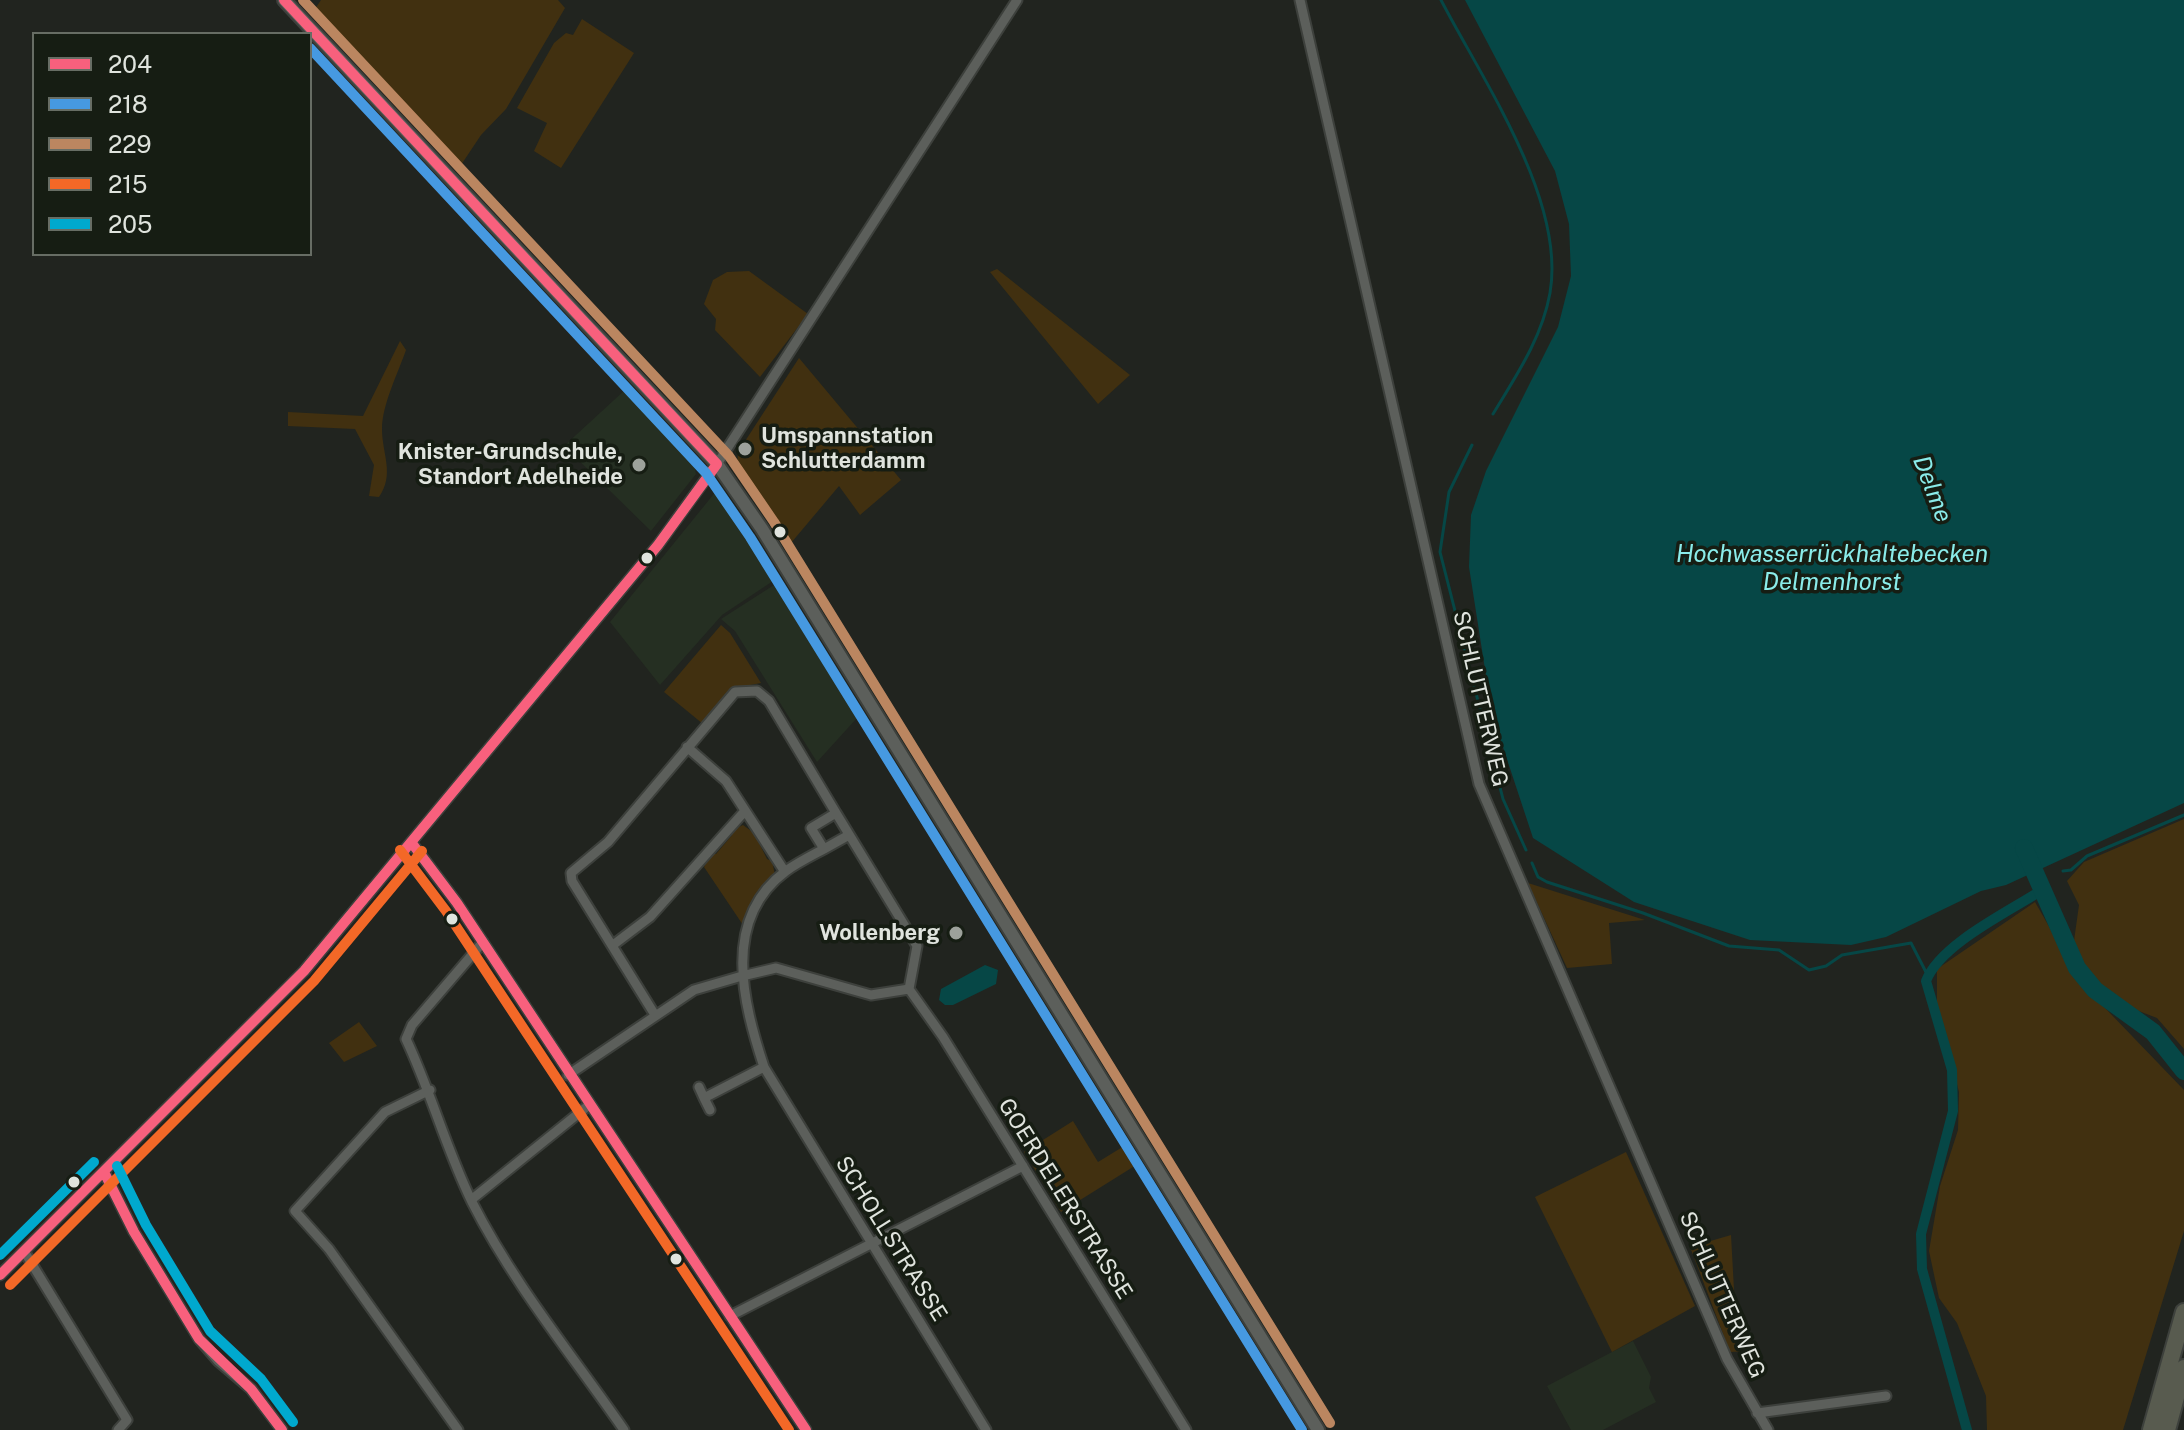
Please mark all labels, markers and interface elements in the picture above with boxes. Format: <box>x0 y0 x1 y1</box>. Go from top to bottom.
legend <box>32 32 312 256</box>
text: 204 <box>108 50 152 78</box>
text: 218 <box>108 90 148 118</box>
text: 229 <box>108 130 152 158</box>
text: 215 <box>108 170 147 198</box>
text: 205 <box>108 210 152 238</box>
place label: Umspannstation Schlutterdamm <box>761 423 933 474</box>
place label: Knister-Grundschule, Standort Adelheide <box>398 439 623 490</box>
marker: Umspannstation Schlutterdamm <box>736 440 754 458</box>
water label: Delme <box>1906 452 1958 526</box>
marker: Knister-Grundschule, Standort Adelheide <box>630 456 648 474</box>
unlabelled marker <box>772 524 788 540</box>
water label: Hochwasserrückhaltebecken Delmenhorst <box>1676 541 1988 597</box>
unlabelled marker <box>639 550 655 566</box>
street label: SCHLUTTERWEG <box>1447 609 1513 789</box>
unlabelled marker <box>444 911 460 927</box>
place label: Wollenberg <box>819 920 940 946</box>
marker: Wollenberg <box>947 924 965 942</box>
street label: GOERDELERSTRASSE <box>992 1094 1138 1304</box>
street label: SCHOLLSTRASSE <box>830 1152 952 1326</box>
unlabelled marker <box>66 1174 82 1190</box>
street label: SCHLUTTERWEG <box>1673 1208 1771 1382</box>
unlabelled marker <box>668 1251 684 1267</box>

